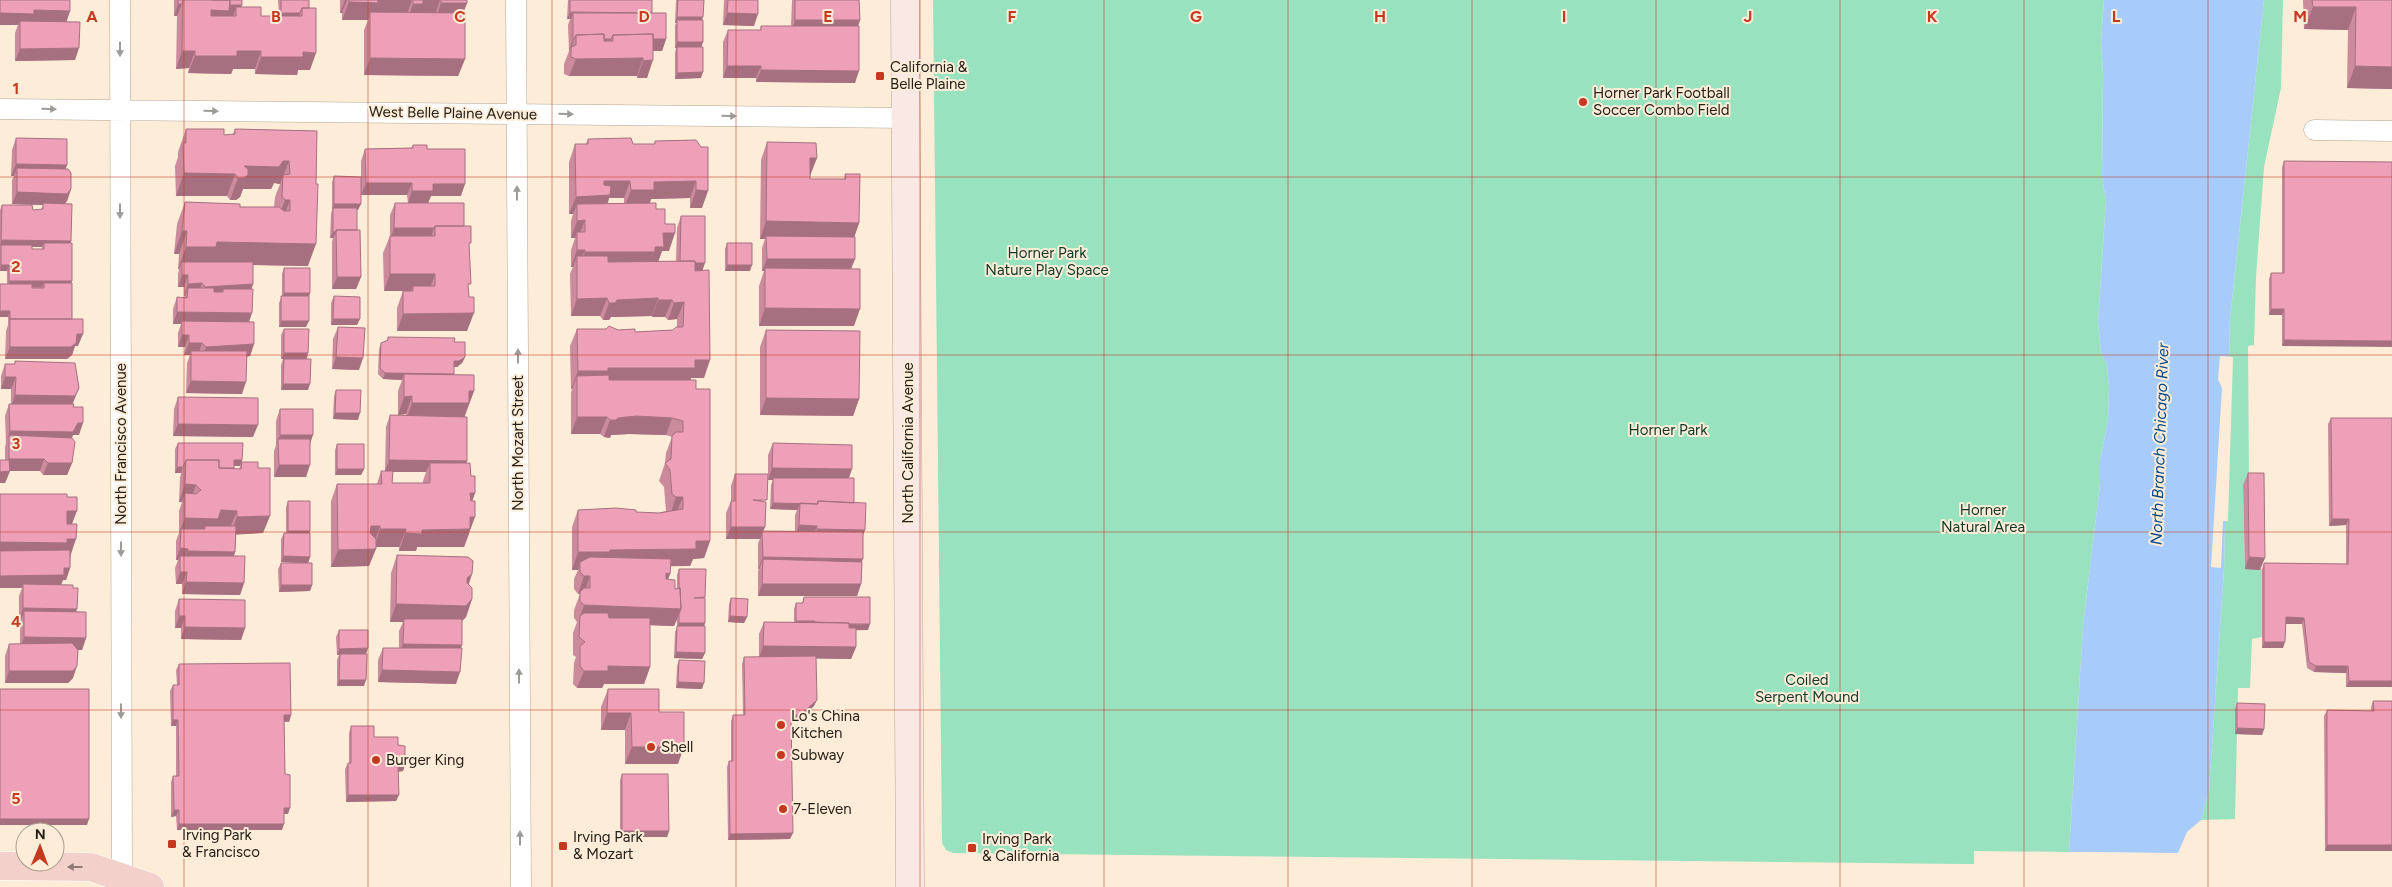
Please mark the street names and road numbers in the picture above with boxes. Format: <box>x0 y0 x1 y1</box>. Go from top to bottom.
street label: West Belle Plaine Avenue <box>369 103 537 123</box>
street label: North California Avenue <box>899 362 917 524</box>
street label: North Francisco Avenue <box>112 363 130 525</box>
street label: North Mozart Street <box>509 375 527 511</box>

